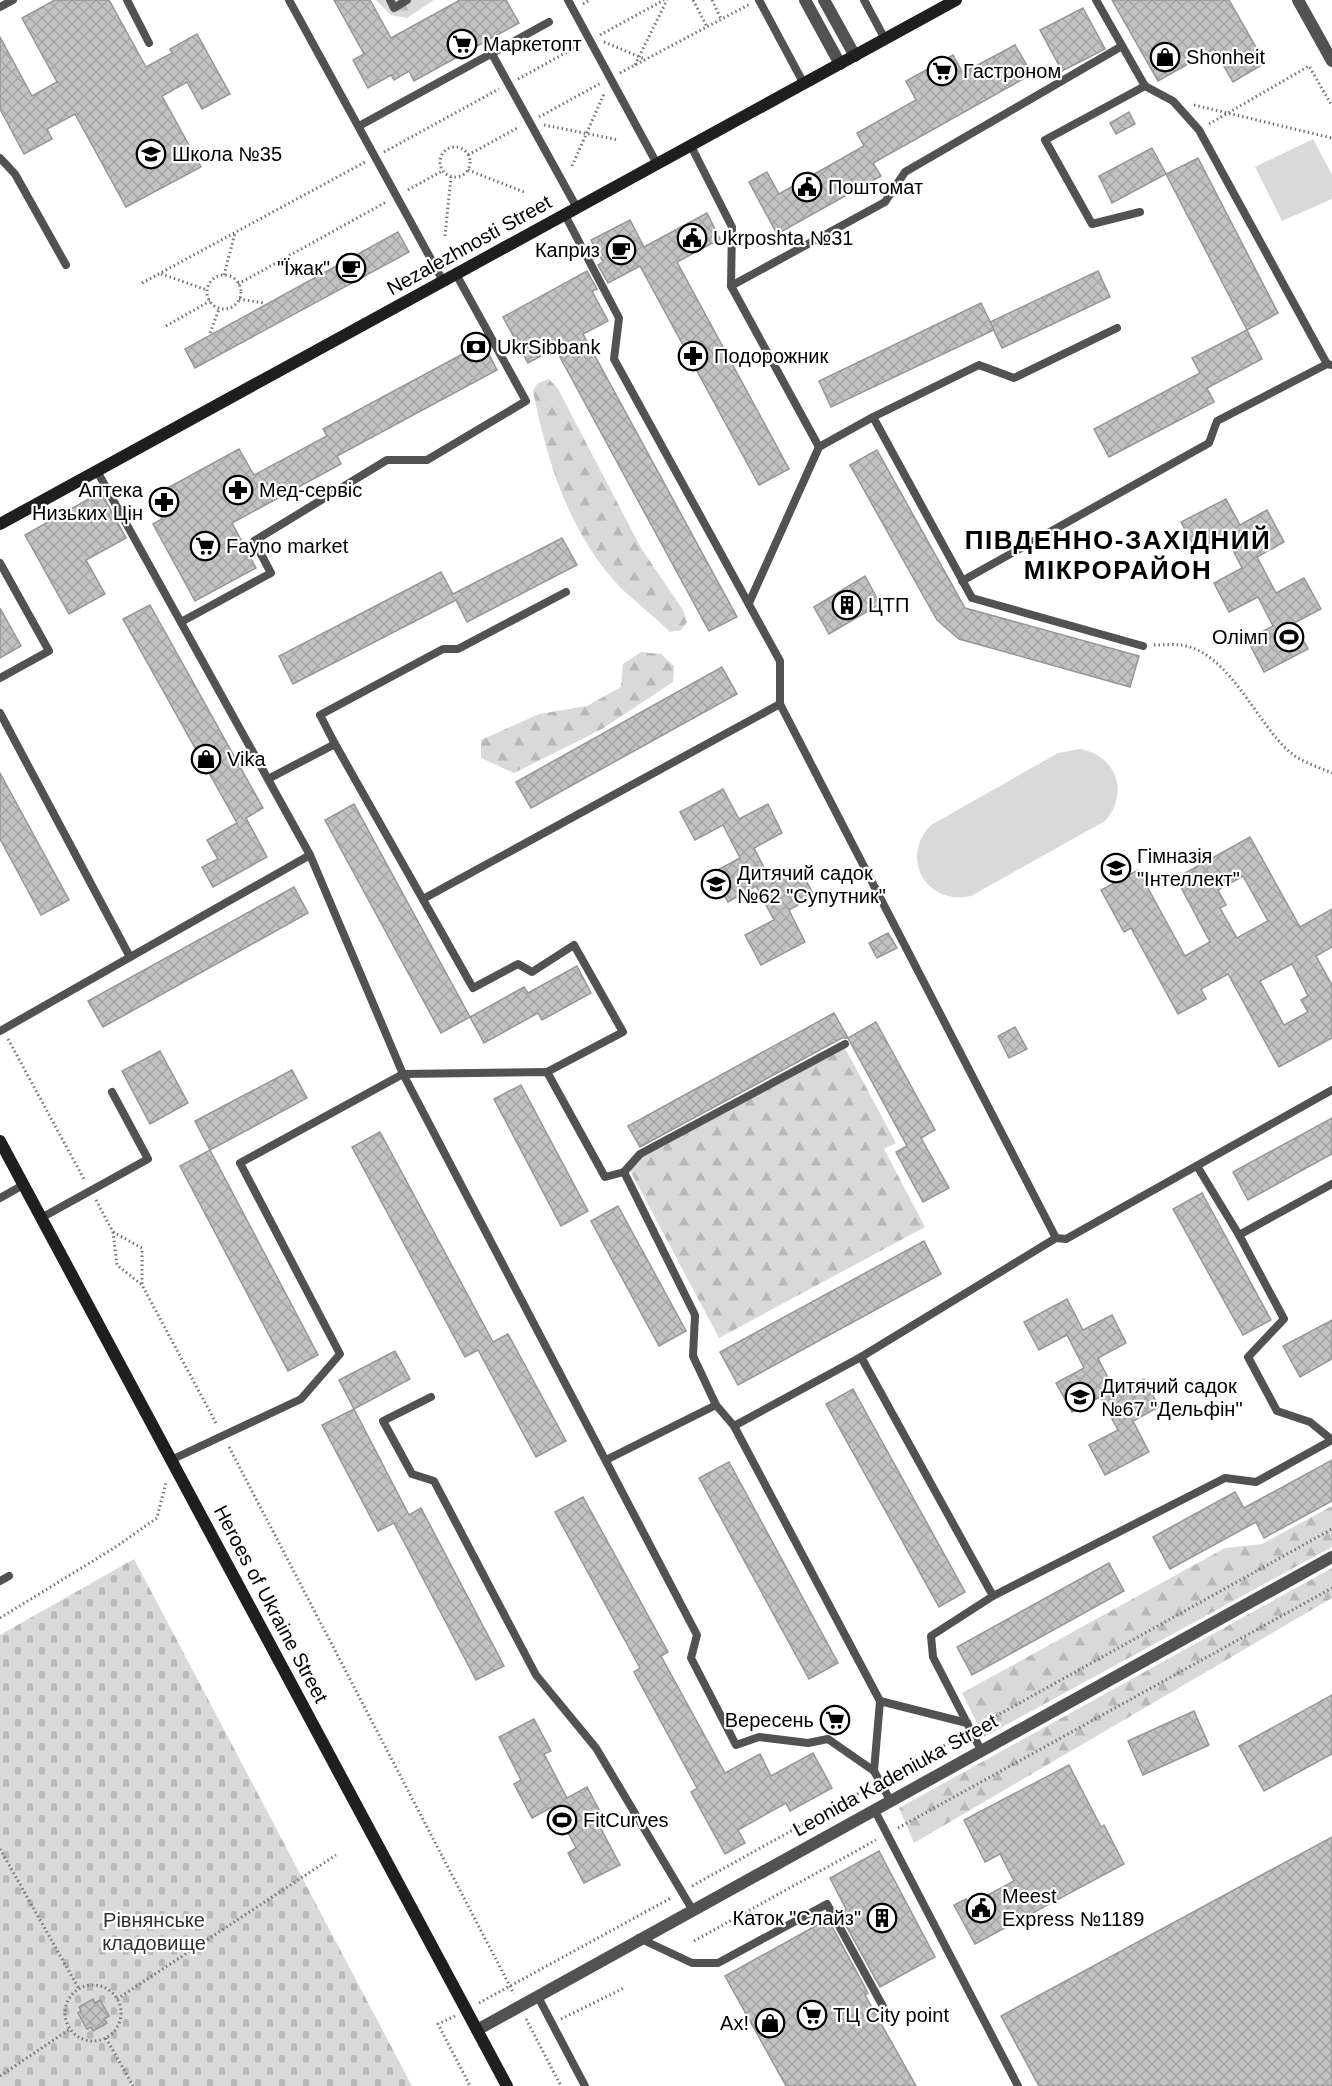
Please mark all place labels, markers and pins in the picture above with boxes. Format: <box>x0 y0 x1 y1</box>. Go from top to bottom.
supermarket icon: Маркетопт <box>446 28 478 60</box>
place label: Маркетопт <box>483 33 582 55</box>
shop icon: Shonheit <box>1149 41 1181 73</box>
place label: Shonheit <box>1186 46 1265 68</box>
supermarket icon: Гастроном <box>926 55 958 87</box>
place label: Гастроном <box>963 60 1061 82</box>
school or university icon: Школа №35 <box>135 138 167 170</box>
place label: Школа №35 <box>172 143 282 165</box>
public building icon: Поштомат <box>791 171 823 203</box>
place label: Поштомат <box>828 176 923 198</box>
public building icon: Ukrposhta №31 <box>676 222 708 254</box>
place label: Ukrposhta №31 <box>713 227 853 249</box>
cafe icon: Каприз <box>605 234 637 266</box>
place label: Каприз <box>535 239 600 261</box>
cafe icon: "Їжак" <box>335 252 367 284</box>
place label: "Їжак" <box>277 257 330 279</box>
bank icon: UkrSibbank <box>460 331 492 363</box>
place label: UkrSibbank <box>497 336 601 358</box>
pharmacy icon: Подорожник <box>677 340 709 372</box>
place label: Подорожник <box>714 345 828 367</box>
pharmacy icon: Мед-сервіс <box>222 474 254 506</box>
place label: Аптека Низьких Цін <box>32 479 144 524</box>
place label: Мед-сервіс <box>259 479 362 501</box>
pharmacy icon: Аптека Низьких Цін <box>148 486 180 518</box>
supermarket icon: Fayno market <box>189 530 221 562</box>
place label: Fayno market <box>226 535 349 557</box>
building icon: ЦТП <box>831 589 863 621</box>
place label: ЦТП <box>868 594 909 616</box>
sports icon: Олімп <box>1273 621 1305 653</box>
place label: Олімп <box>1212 626 1268 648</box>
shop icon: Vika <box>190 743 222 775</box>
place label: Vika <box>227 748 266 770</box>
place label: Гімназія "Інтеллект" <box>1137 845 1240 890</box>
school or university icon: Гімназія "Інтеллект" <box>1100 852 1132 884</box>
place label: Дитячий садок №62 "Супутник" <box>737 862 886 907</box>
school or university icon: Дитячий садок №62 "Супутник" <box>700 868 732 900</box>
place label: Дитячий садок №67 "Дельфін" <box>1101 1375 1243 1420</box>
school or university icon: Дитячий садок №67 "Дельфін" <box>1064 1381 1096 1413</box>
supermarket icon: Вересень <box>819 1704 851 1736</box>
place label: Вересень <box>725 1709 814 1731</box>
sports icon: FitCurves <box>546 1804 578 1836</box>
place label: FitCurves <box>583 1809 669 1831</box>
place label: Meest Express №1189 <box>1002 1885 1144 1930</box>
public building icon: Meest Express №1189 <box>965 1892 997 1924</box>
building icon: Каток "Слайз" <box>866 1902 898 1934</box>
place label: Каток "Слайз" <box>733 1907 861 1929</box>
supermarket icon: ТЦ City point <box>796 1999 828 2031</box>
place label: ТЦ City point <box>833 2004 949 2026</box>
shop icon: Ах! <box>754 2007 786 2039</box>
place label: Ах! <box>720 2012 749 2034</box>

